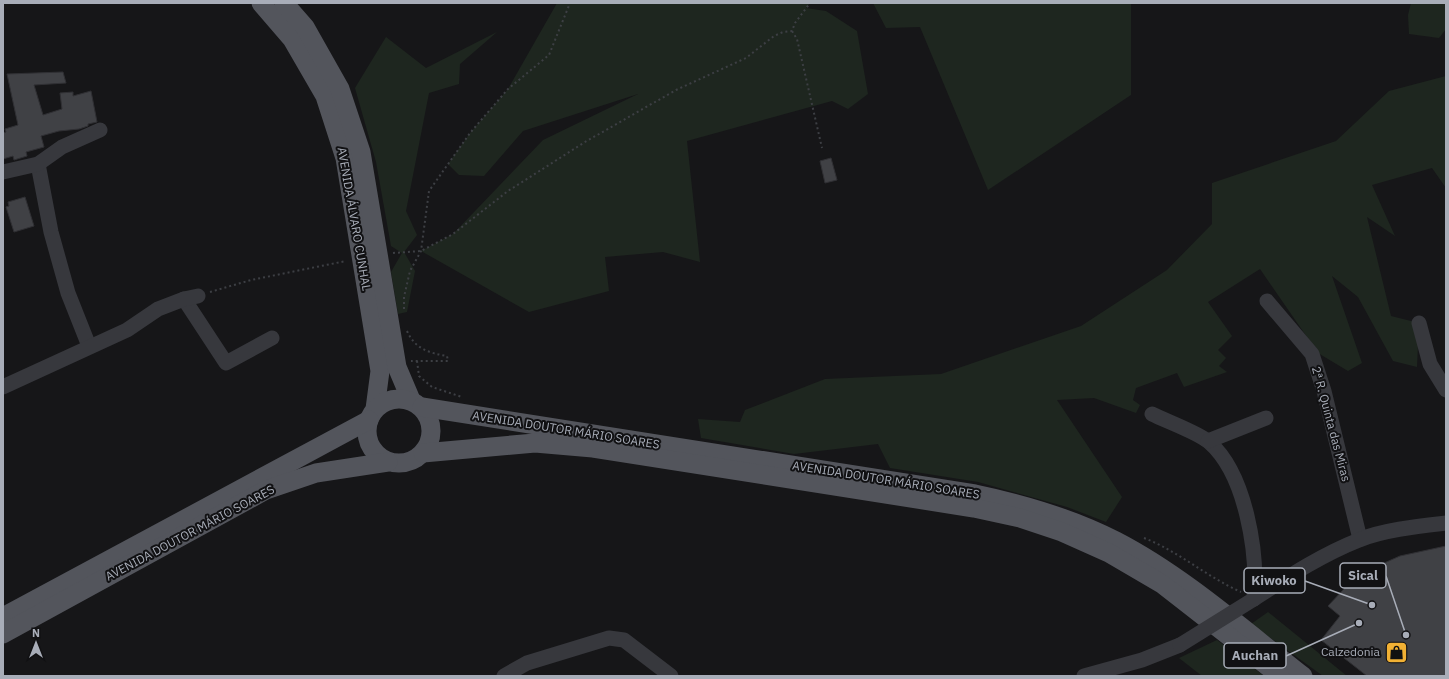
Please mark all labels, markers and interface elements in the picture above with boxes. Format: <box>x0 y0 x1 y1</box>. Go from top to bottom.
street label: AVENIDA ÁLVARO CUNHAL <box>334 146 375 292</box>
street label: 2ª R. Quinta das Miras <box>1309 365 1354 483</box>
street label: AVENIDA DOUTOR MÁRIO SOARES <box>471 407 661 452</box>
street label: AVENIDA DOUTOR MÁRIO SOARES <box>791 457 981 502</box>
street label: AVENIDA DOUTOR MÁRIO SOARES <box>103 481 277 584</box>
callout: Sical <box>1340 563 1386 588</box>
text: Sical <box>1348 567 1378 584</box>
callout: Kiwoko <box>1244 568 1305 593</box>
text: Kiwoko <box>1251 572 1297 589</box>
north arrow <box>16 623 56 663</box>
text: N <box>32 626 40 640</box>
shop icon: Calzedonia <box>1383 639 1409 665</box>
callout: Auchan <box>1224 643 1286 668</box>
place label: Calzedonia <box>1321 644 1381 659</box>
text: Auchan <box>1232 647 1278 664</box>

